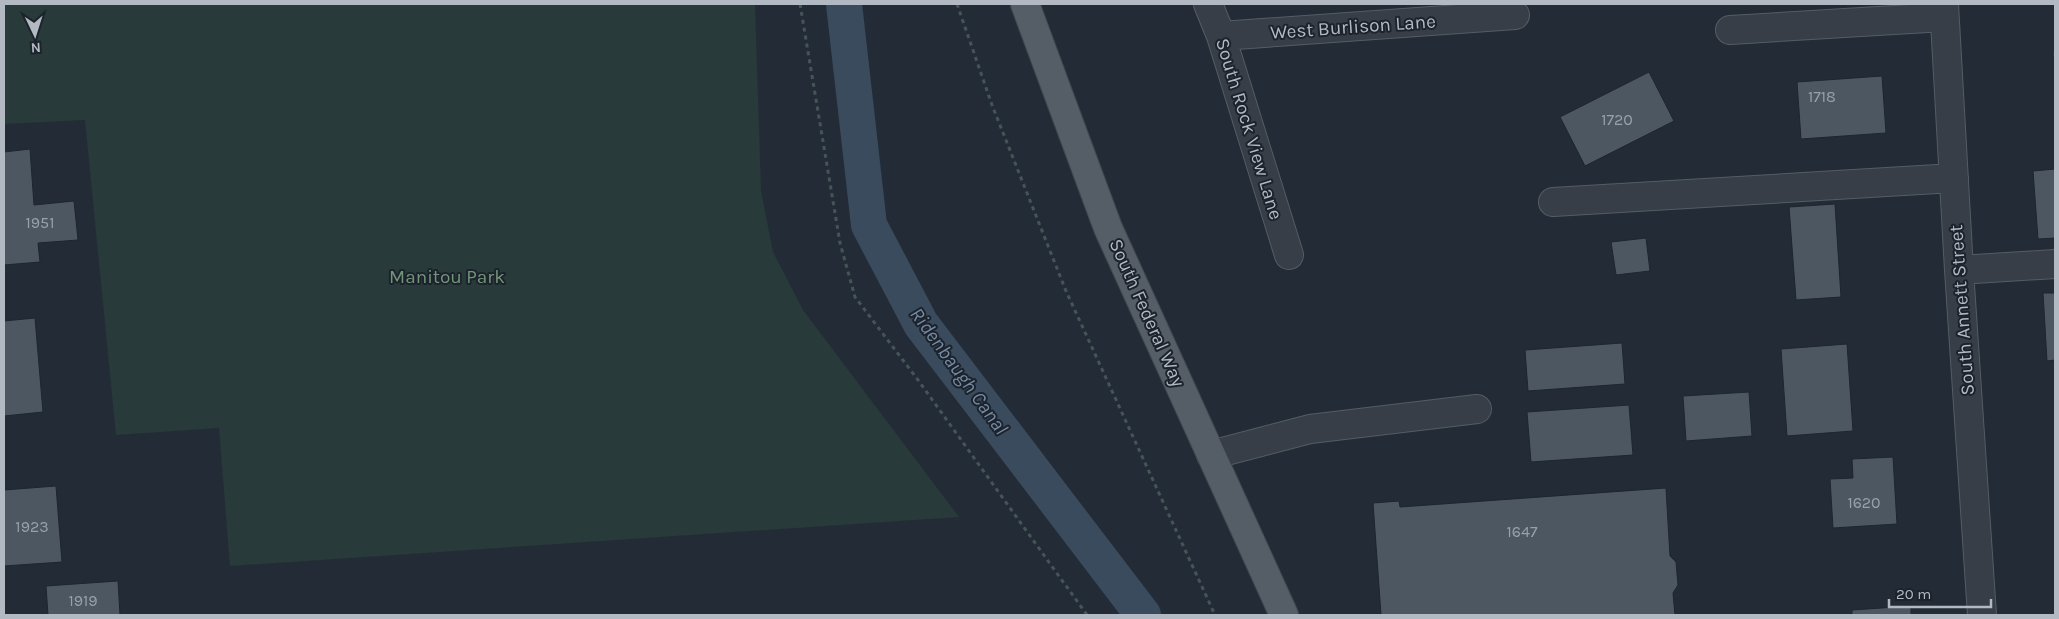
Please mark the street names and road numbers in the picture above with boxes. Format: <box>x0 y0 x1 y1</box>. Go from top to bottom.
street label: West Burlison Lane <box>1270 10 1436 44</box>
street label: South Rock View Lane <box>1211 36 1287 222</box>
street label: South Annett Street <box>1945 224 1979 396</box>
street label: South Federal Way <box>1105 236 1190 390</box>

